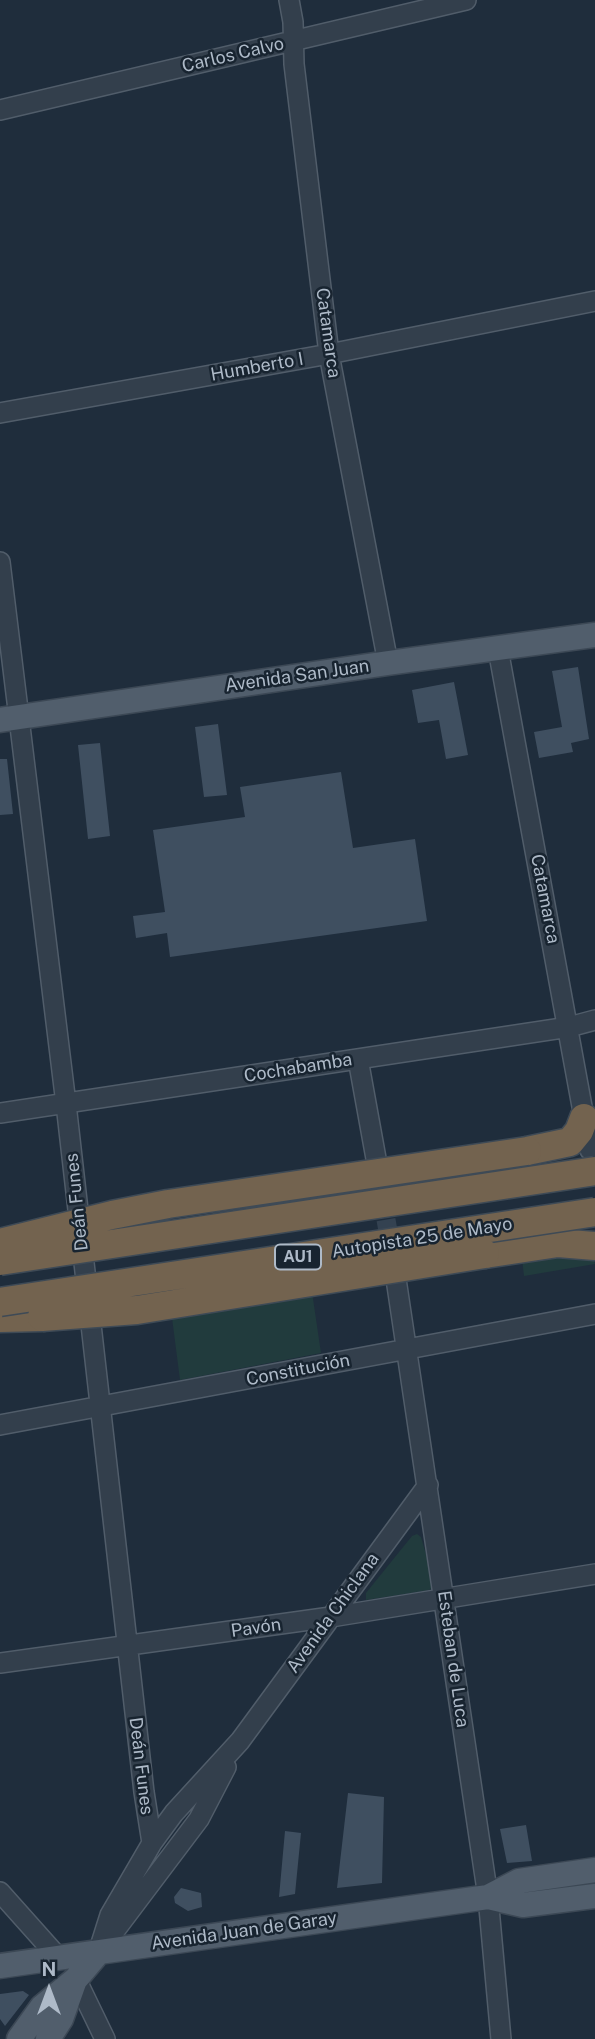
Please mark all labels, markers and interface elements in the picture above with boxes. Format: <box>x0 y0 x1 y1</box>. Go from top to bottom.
street label: Carlos Calvo <box>180 33 286 77</box>
street label: Catamarca <box>311 287 345 379</box>
street label: Humberto I <box>209 348 305 386</box>
street label: Avenida San Juan <box>224 655 370 697</box>
street label: Catamarca <box>526 852 564 946</box>
street label: Cochabamba <box>242 1049 354 1087</box>
street label: Deán Funes <box>61 1152 93 1252</box>
street label: Autopista 25 de Mayo <box>330 1213 514 1263</box>
road number: AU1 <box>275 1245 321 1270</box>
street label: Constitución <box>244 1349 352 1391</box>
street label: Avenida Chiclana <box>282 1549 384 1677</box>
street label: Esteban de Luca <box>433 1589 473 1729</box>
street label: Pavón <box>230 1614 282 1642</box>
street label: Deán Funes <box>124 1716 158 1816</box>
street label: Avenida Juan de Garay <box>150 1907 338 1955</box>
north arrow <box>14 1955 84 2025</box>
text: N <box>42 1958 56 1980</box>

